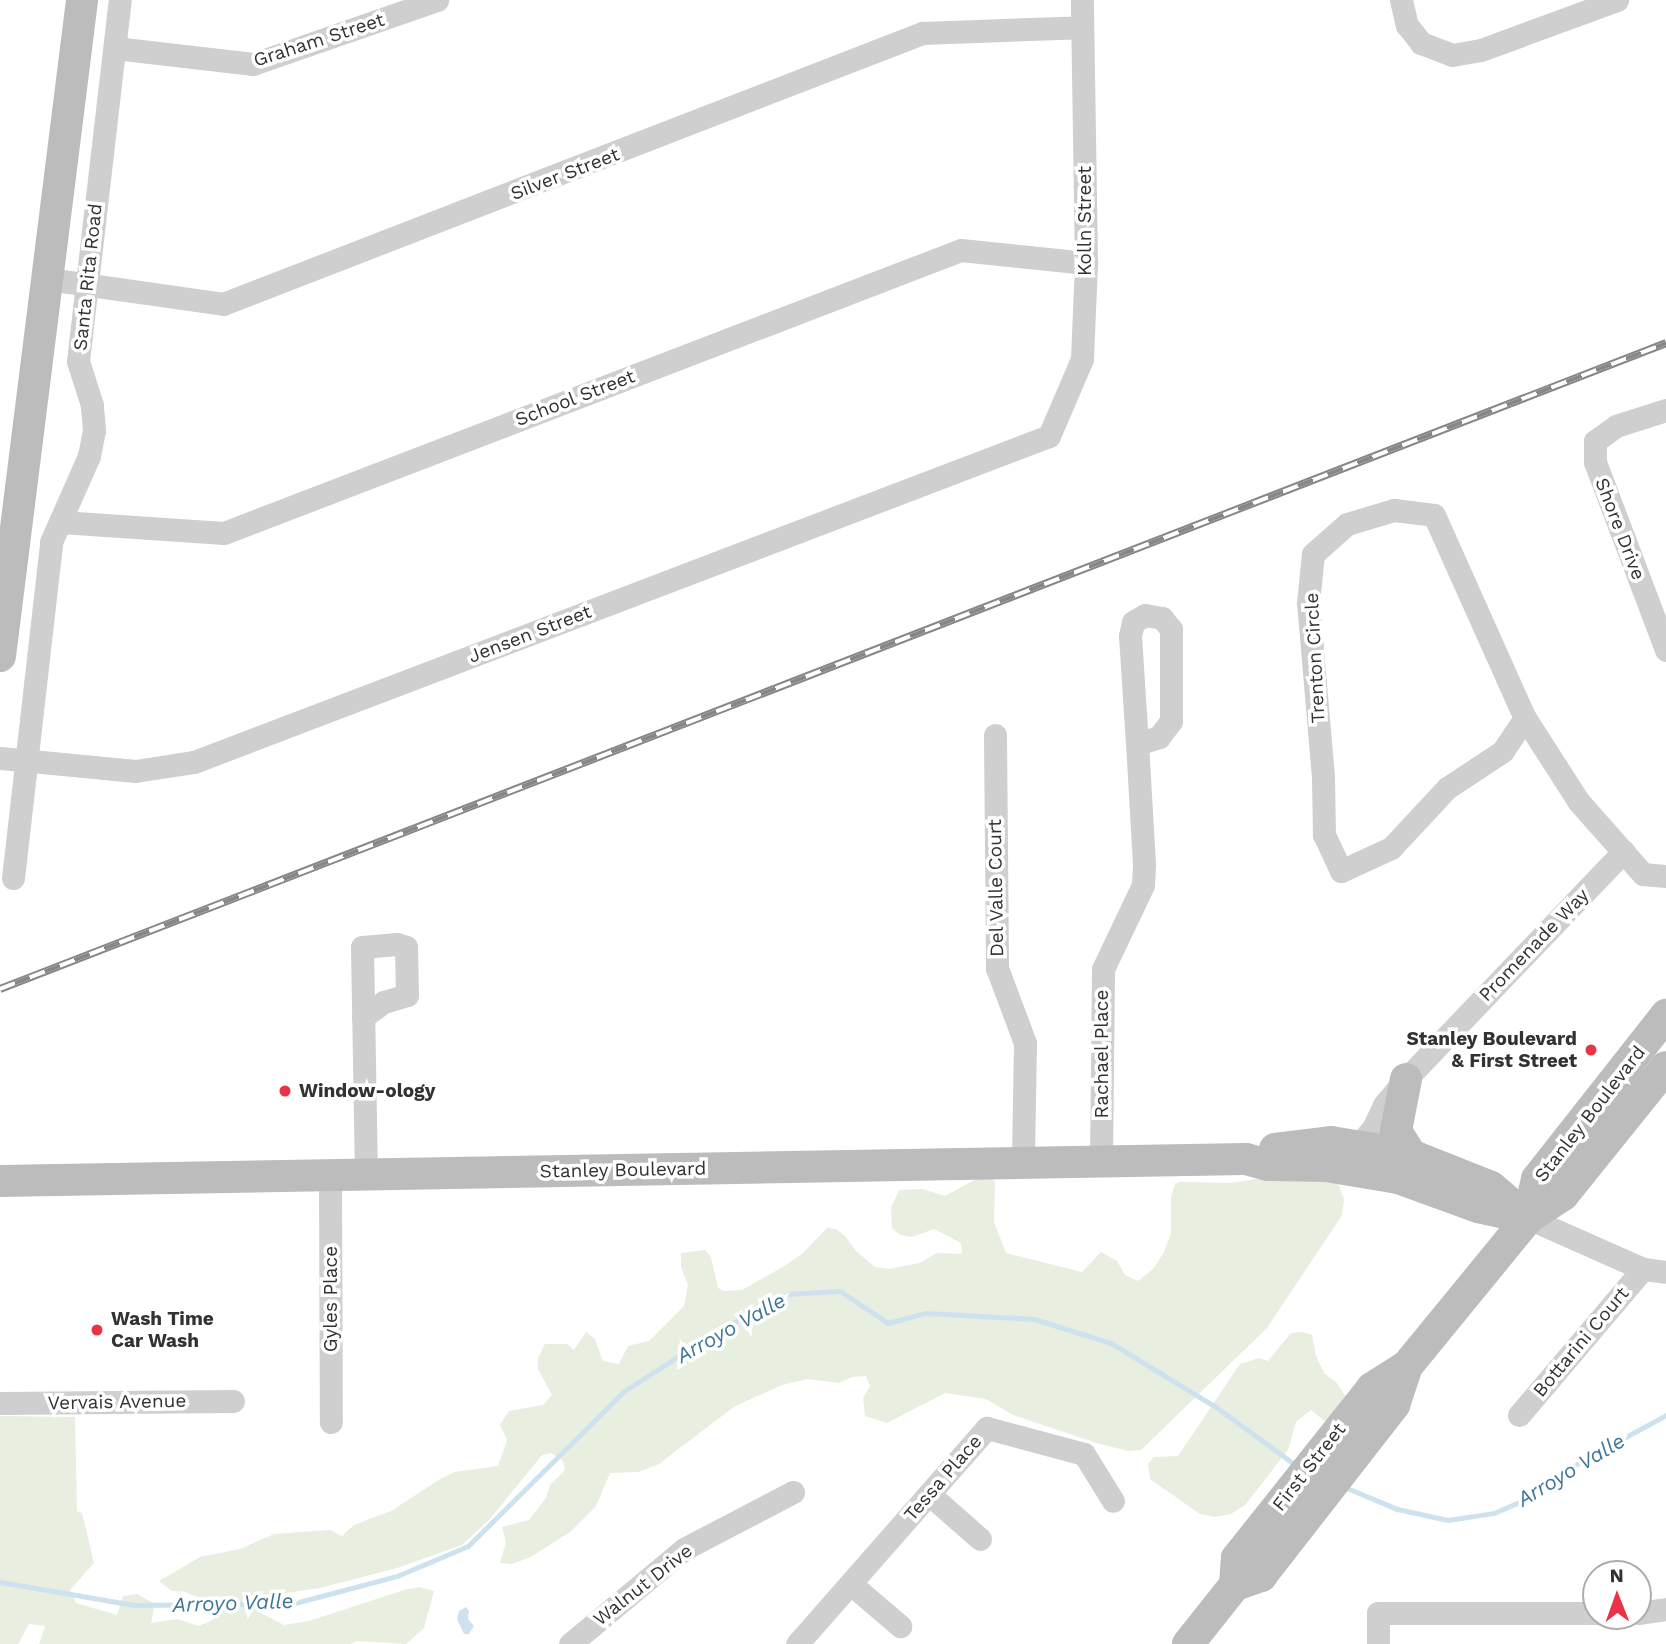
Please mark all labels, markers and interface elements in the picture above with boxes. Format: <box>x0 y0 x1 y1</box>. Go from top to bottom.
street label: Graham Street <box>251 8 387 72</box>
street label: Silver Street <box>507 143 623 205</box>
street label: Kolln Street <box>1074 166 1096 276</box>
street label: Santa Rita Road <box>69 202 107 352</box>
street label: School Street <box>512 365 638 431</box>
street label: Shore Drive <box>1590 475 1650 583</box>
street label: Trenton Circle <box>1300 592 1330 724</box>
street label: Jensen Street <box>465 600 595 668</box>
street label: Del Valle Court <box>983 818 1009 958</box>
street label: Promenade Way <box>1474 884 1594 1006</box>
street label: Rachael Place <box>1091 989 1113 1119</box>
place label: Stanley Boulevard & First Street <box>1406 1028 1577 1072</box>
street label: Stanley Boulevard <box>1530 1041 1650 1187</box>
marker: Stanley Boulevard & First Street <box>1583 1042 1599 1058</box>
place label: Window-ology <box>299 1080 435 1102</box>
marker: Window-ology <box>277 1083 293 1099</box>
street label: Stanley Boulevard <box>539 1157 707 1183</box>
street label: Gyles Place <box>320 1246 342 1352</box>
street label: Bottarini Court <box>1528 1282 1634 1402</box>
water label: Arroyo Valle <box>672 1287 790 1369</box>
place label: Wash Time Car Wash <box>111 1308 214 1352</box>
marker: Wash Time Car Wash <box>89 1322 105 1338</box>
street label: Vervais Avenue <box>47 1389 187 1415</box>
street label: First Street <box>1267 1418 1351 1516</box>
water label: Arroyo Valle <box>1512 1428 1630 1512</box>
street label: Tessa Place <box>899 1430 987 1526</box>
street label: Walnut Drive <box>589 1539 697 1631</box>
north arrow <box>1582 1560 1652 1630</box>
text: N <box>1609 1564 1624 1587</box>
water label: Arroyo Valle <box>172 1588 294 1618</box>

